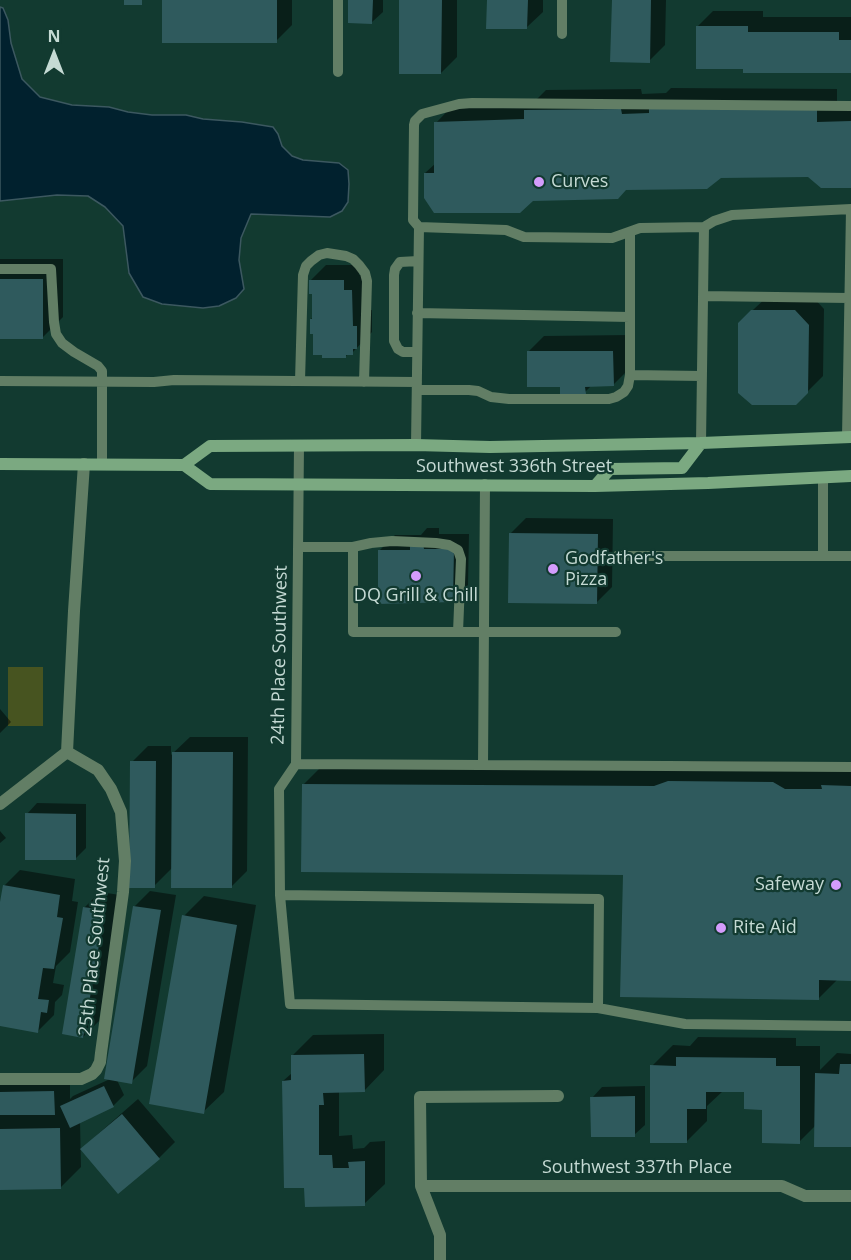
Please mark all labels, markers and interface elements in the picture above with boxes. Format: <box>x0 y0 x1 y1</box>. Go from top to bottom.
north arrow <box>24 24 84 84</box>
text: N <box>47 25 61 47</box>
place label: Curves <box>551 171 608 193</box>
marker: Curves <box>532 175 546 189</box>
street label: Southwest 336th Street <box>416 456 612 478</box>
place label: Godfather's Pizza <box>565 548 663 590</box>
marker: Godfather's Pizza <box>546 562 560 576</box>
street label: 24th Place Southwest <box>268 565 292 745</box>
marker: DQ Grill & Chill <box>409 569 423 583</box>
place label: DQ Grill & Chill <box>354 585 478 607</box>
street label: 25th Place Southwest <box>75 856 115 1038</box>
place label: Safeway <box>755 874 824 896</box>
marker: Safeway <box>829 878 843 892</box>
place label: Rite Aid <box>733 917 797 939</box>
marker: Rite Aid <box>714 921 728 935</box>
street label: Southwest 337th Place <box>542 1157 732 1179</box>

